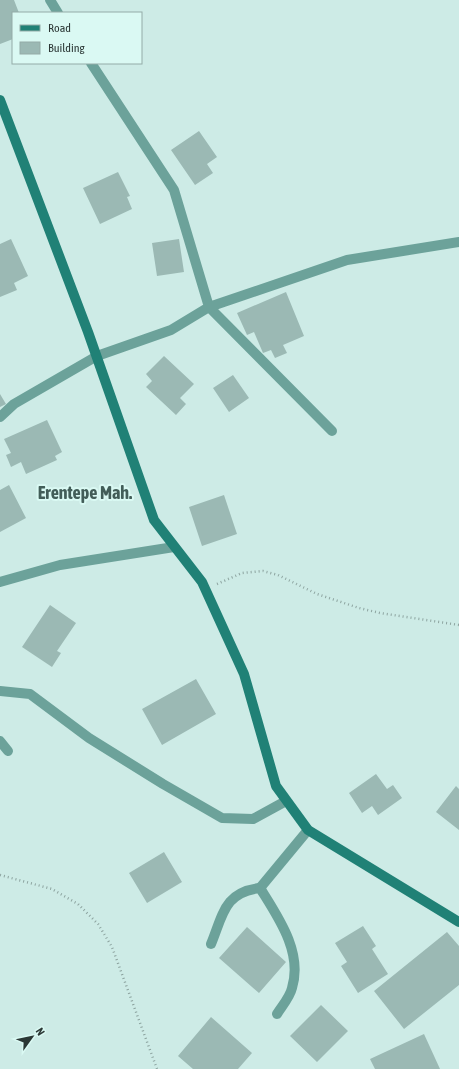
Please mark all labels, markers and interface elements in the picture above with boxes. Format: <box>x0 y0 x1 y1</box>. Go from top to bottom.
legend <box>12 12 142 64</box>
text: Road <box>48 21 71 35</box>
text: Building <box>48 41 86 55</box>
district label: Erentepe Mah. <box>38 482 132 503</box>
north arrow <box>12 1017 52 1057</box>
text: N <box>34 1026 47 1038</box>

